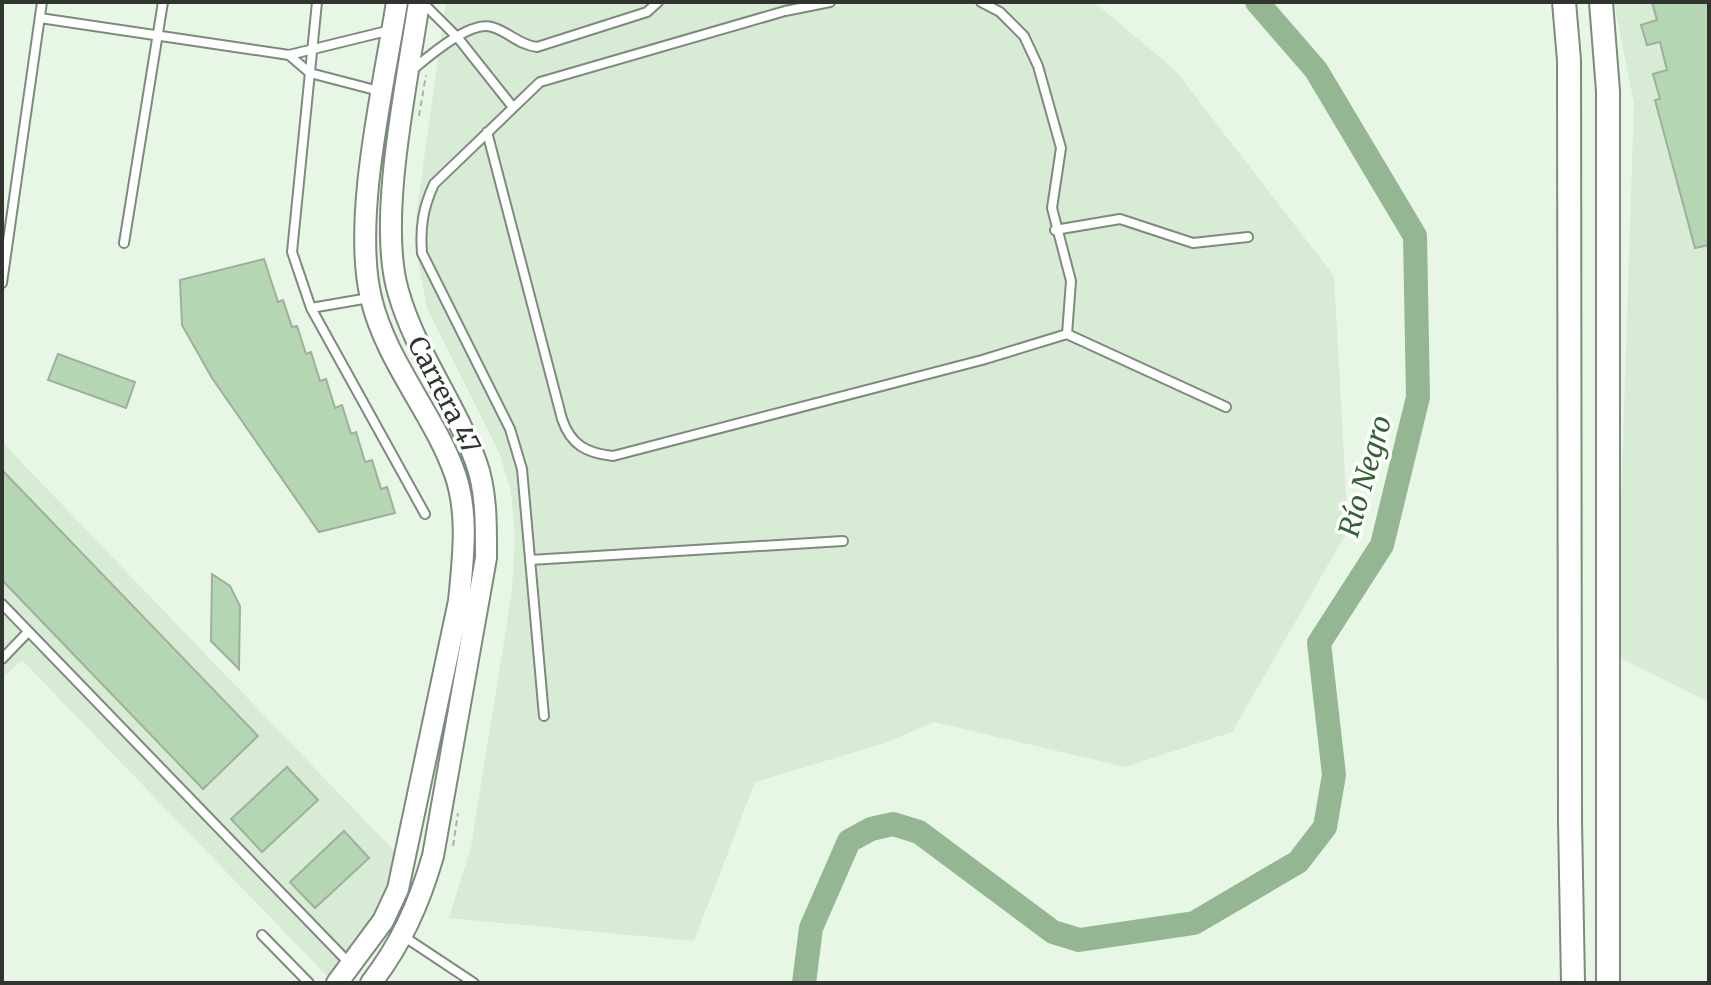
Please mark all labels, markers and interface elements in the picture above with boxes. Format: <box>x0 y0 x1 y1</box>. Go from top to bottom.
street label: Carrera 47 <box>401 331 488 459</box>
water label: Río Negro <box>1331 411 1399 541</box>

